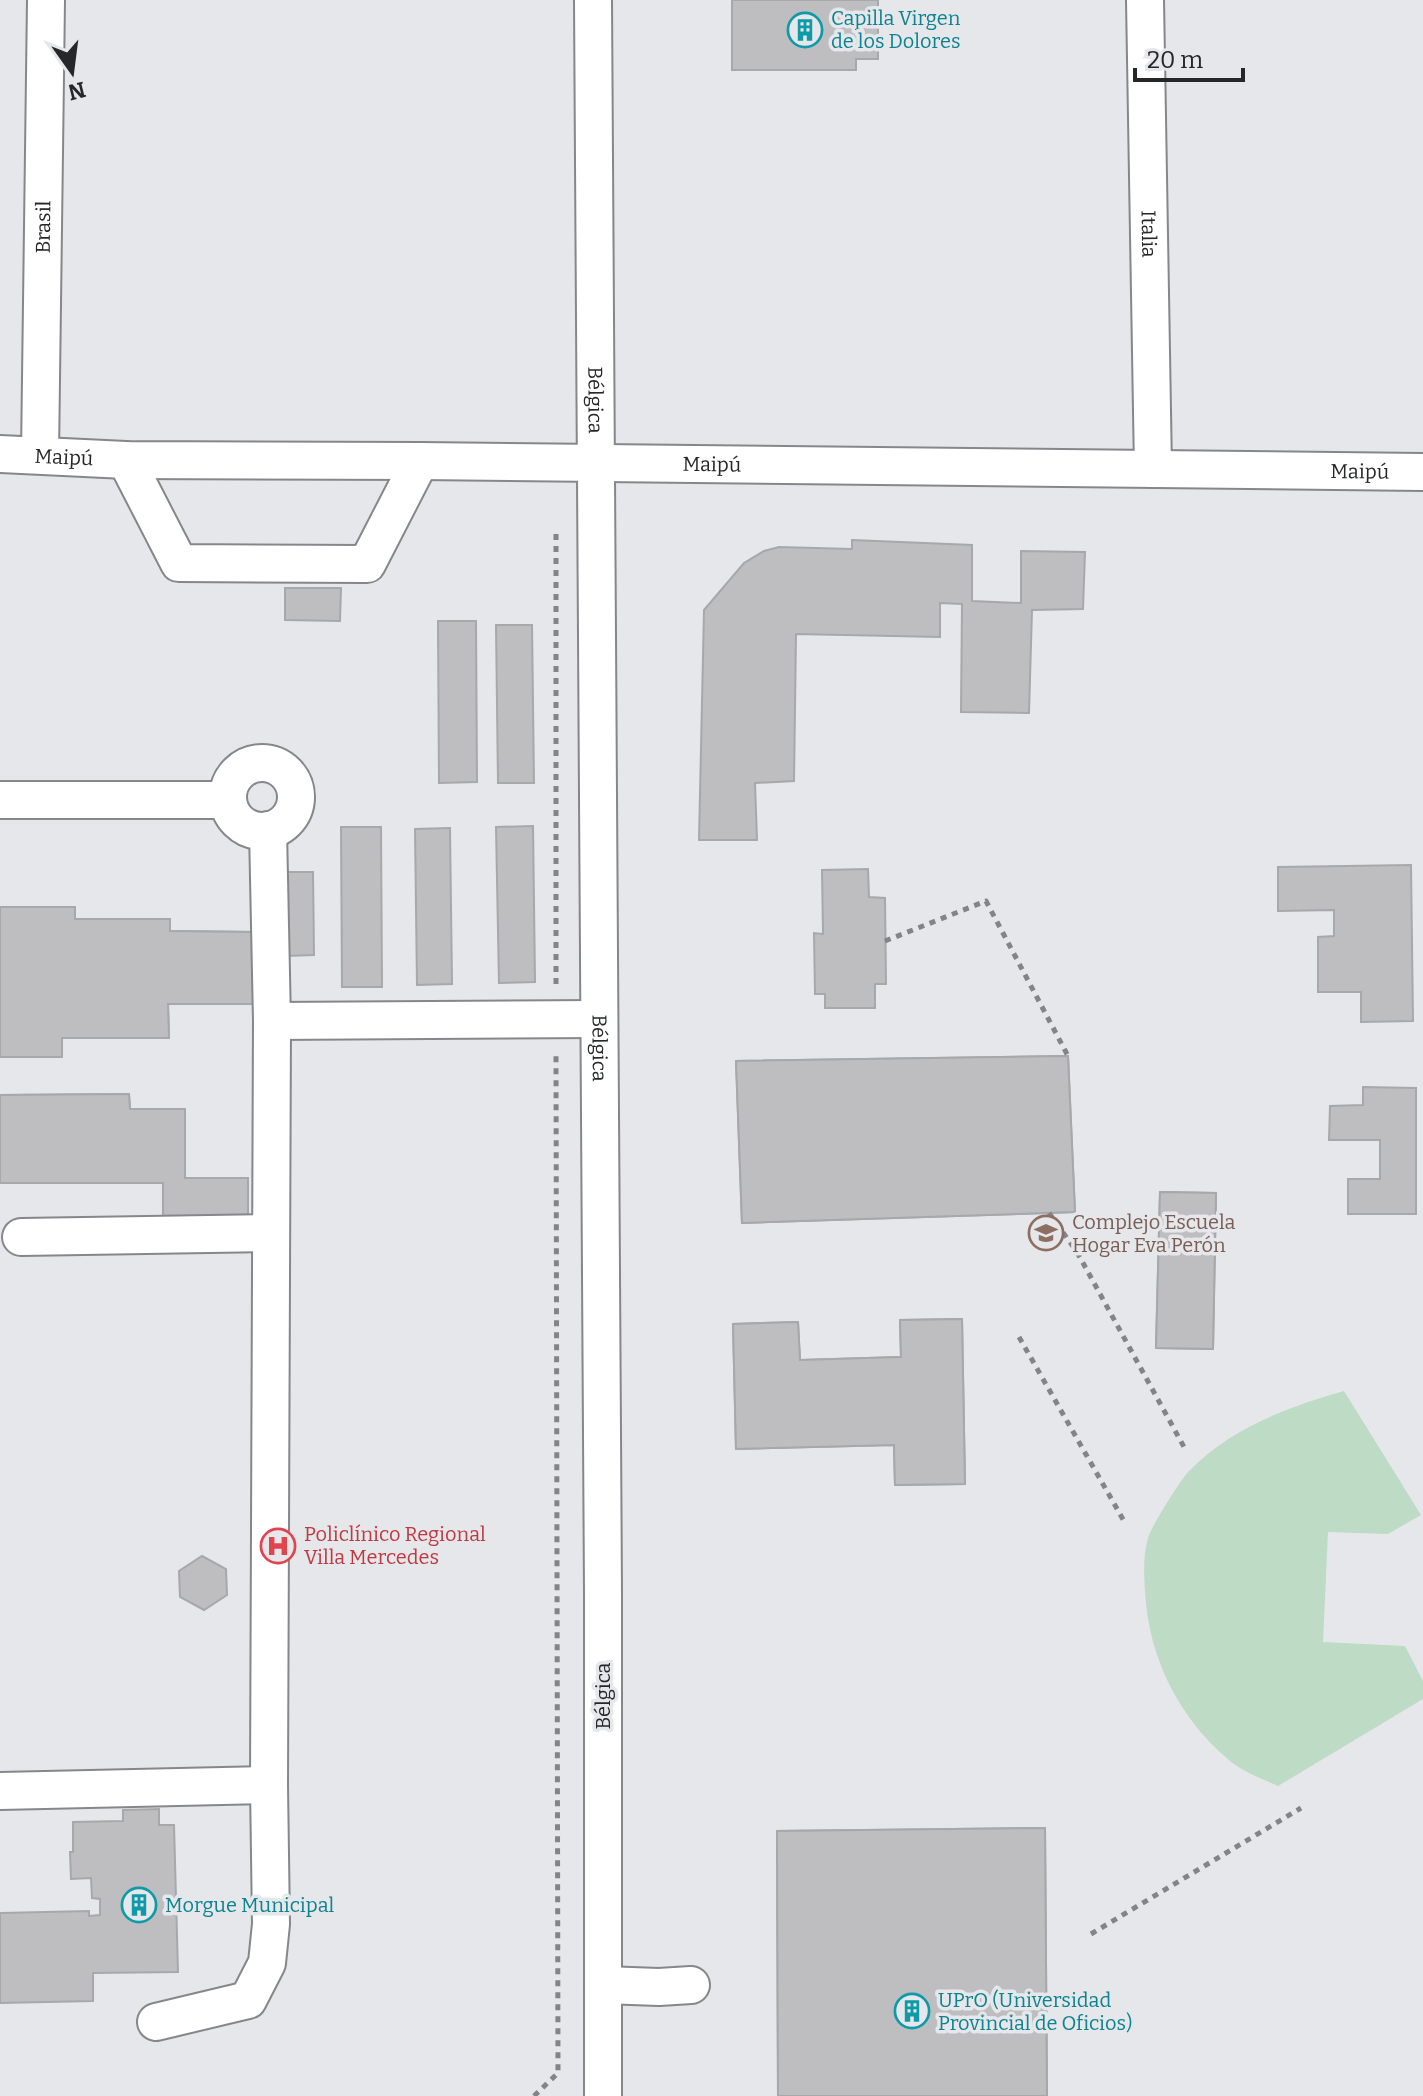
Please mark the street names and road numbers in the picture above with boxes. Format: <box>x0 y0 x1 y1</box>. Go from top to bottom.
street label: Brasil <box>31 200 55 254</box>
street label: Italia <box>1137 210 1161 258</box>
street label: Bélgica <box>583 366 608 434</box>
street label: Maipú <box>34 444 94 470</box>
street label: Maipú <box>682 452 741 477</box>
street label: Maipú <box>1330 459 1389 484</box>
street label: Bélgica <box>587 1014 612 1082</box>
street label: Bélgica <box>591 1662 615 1730</box>

